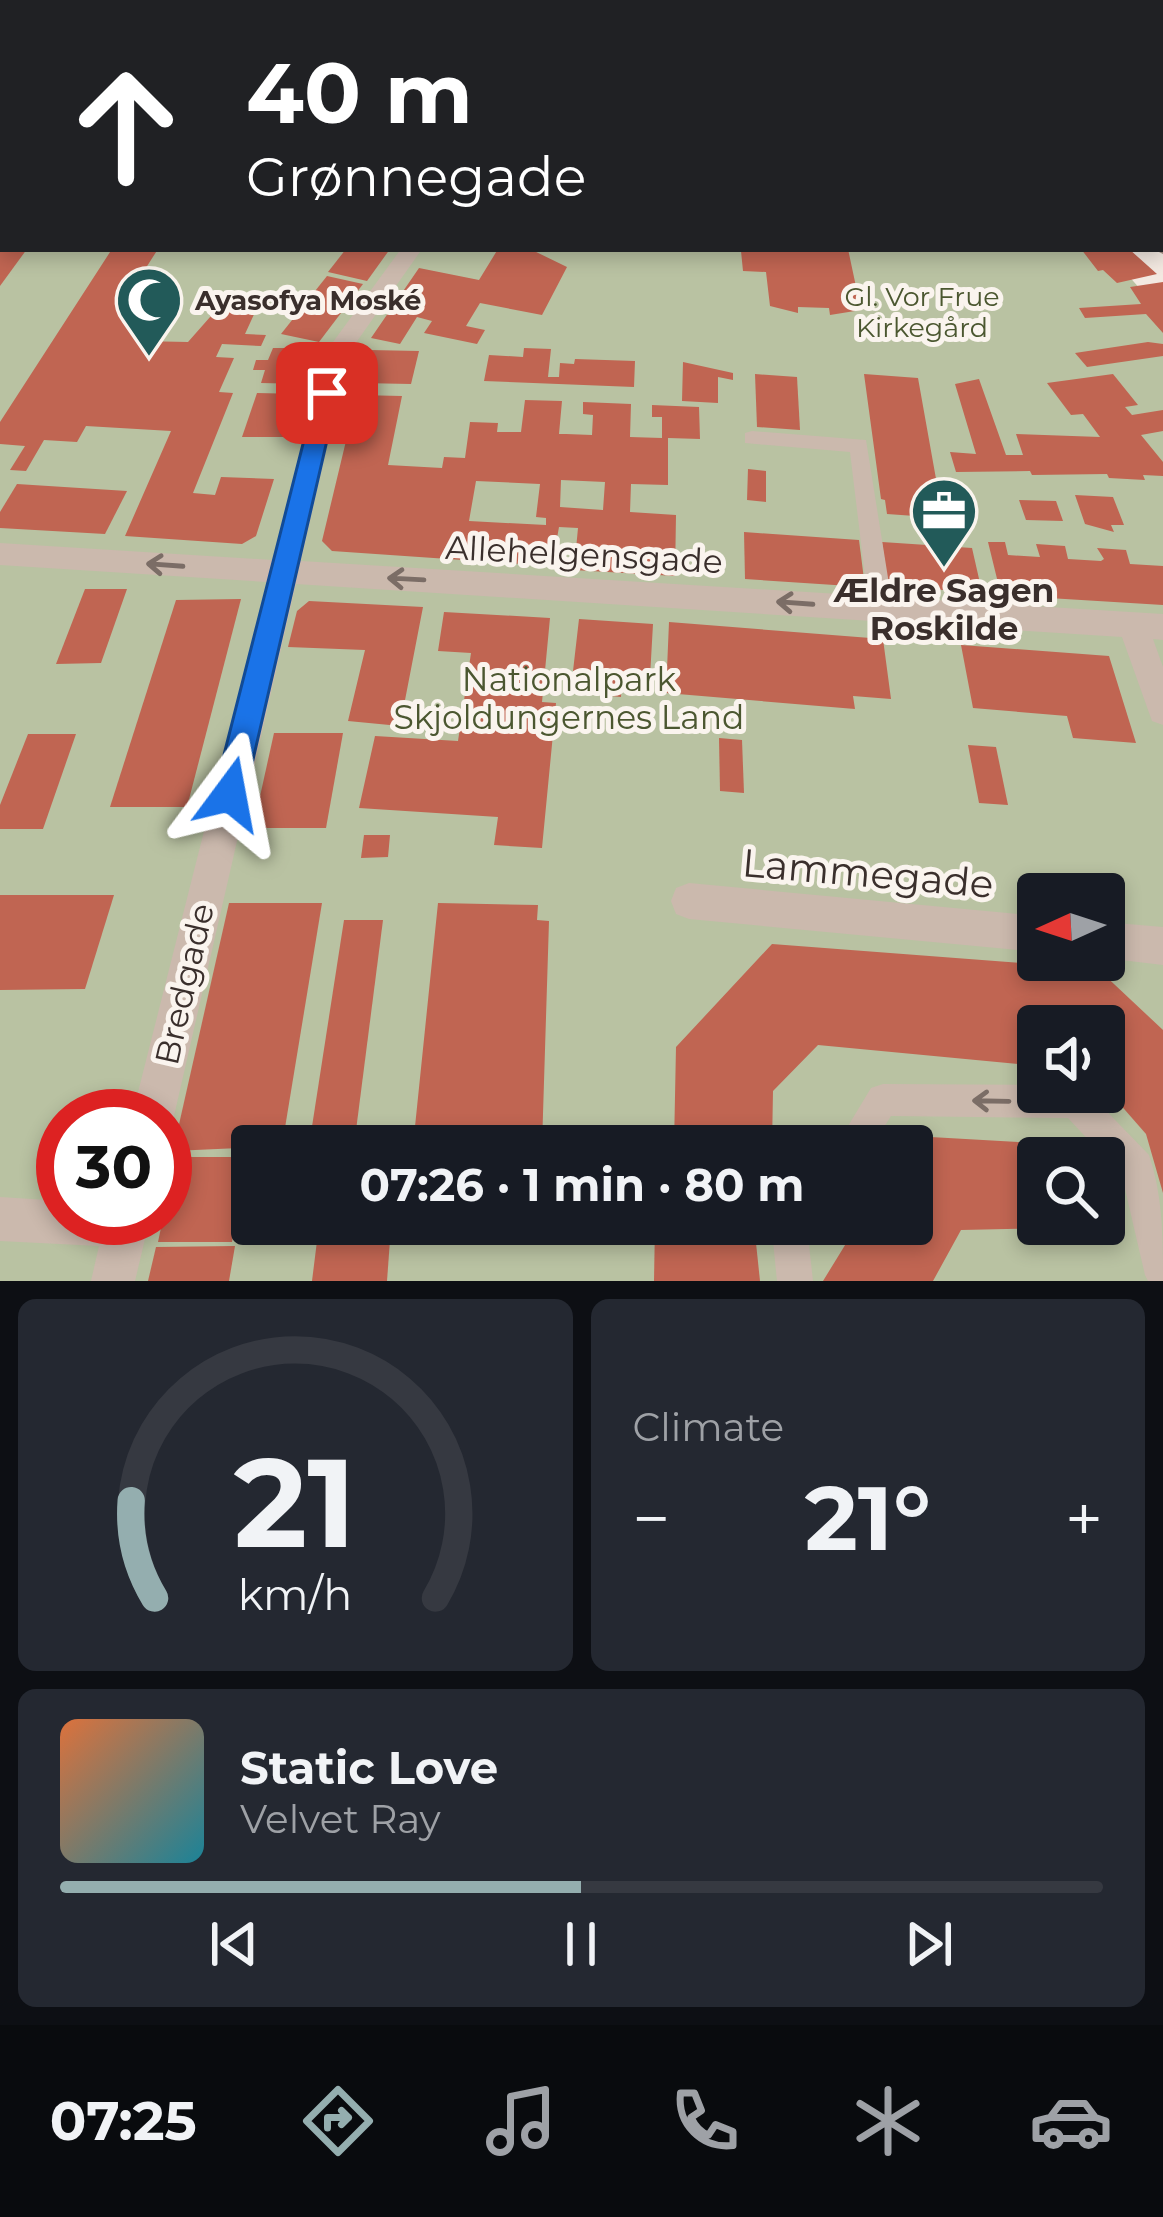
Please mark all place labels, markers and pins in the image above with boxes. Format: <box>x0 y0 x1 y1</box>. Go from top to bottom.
mosque icon: Ayasofya Moské <box>114 265 184 359</box>
place label: Ayasofya Moské <box>194 284 421 317</box>
pin <box>276 342 378 444</box>
office icon: Ældre Sagen Roskilde <box>909 476 979 570</box>
place label: Ældre Sagen Roskilde <box>833 570 1054 648</box>

